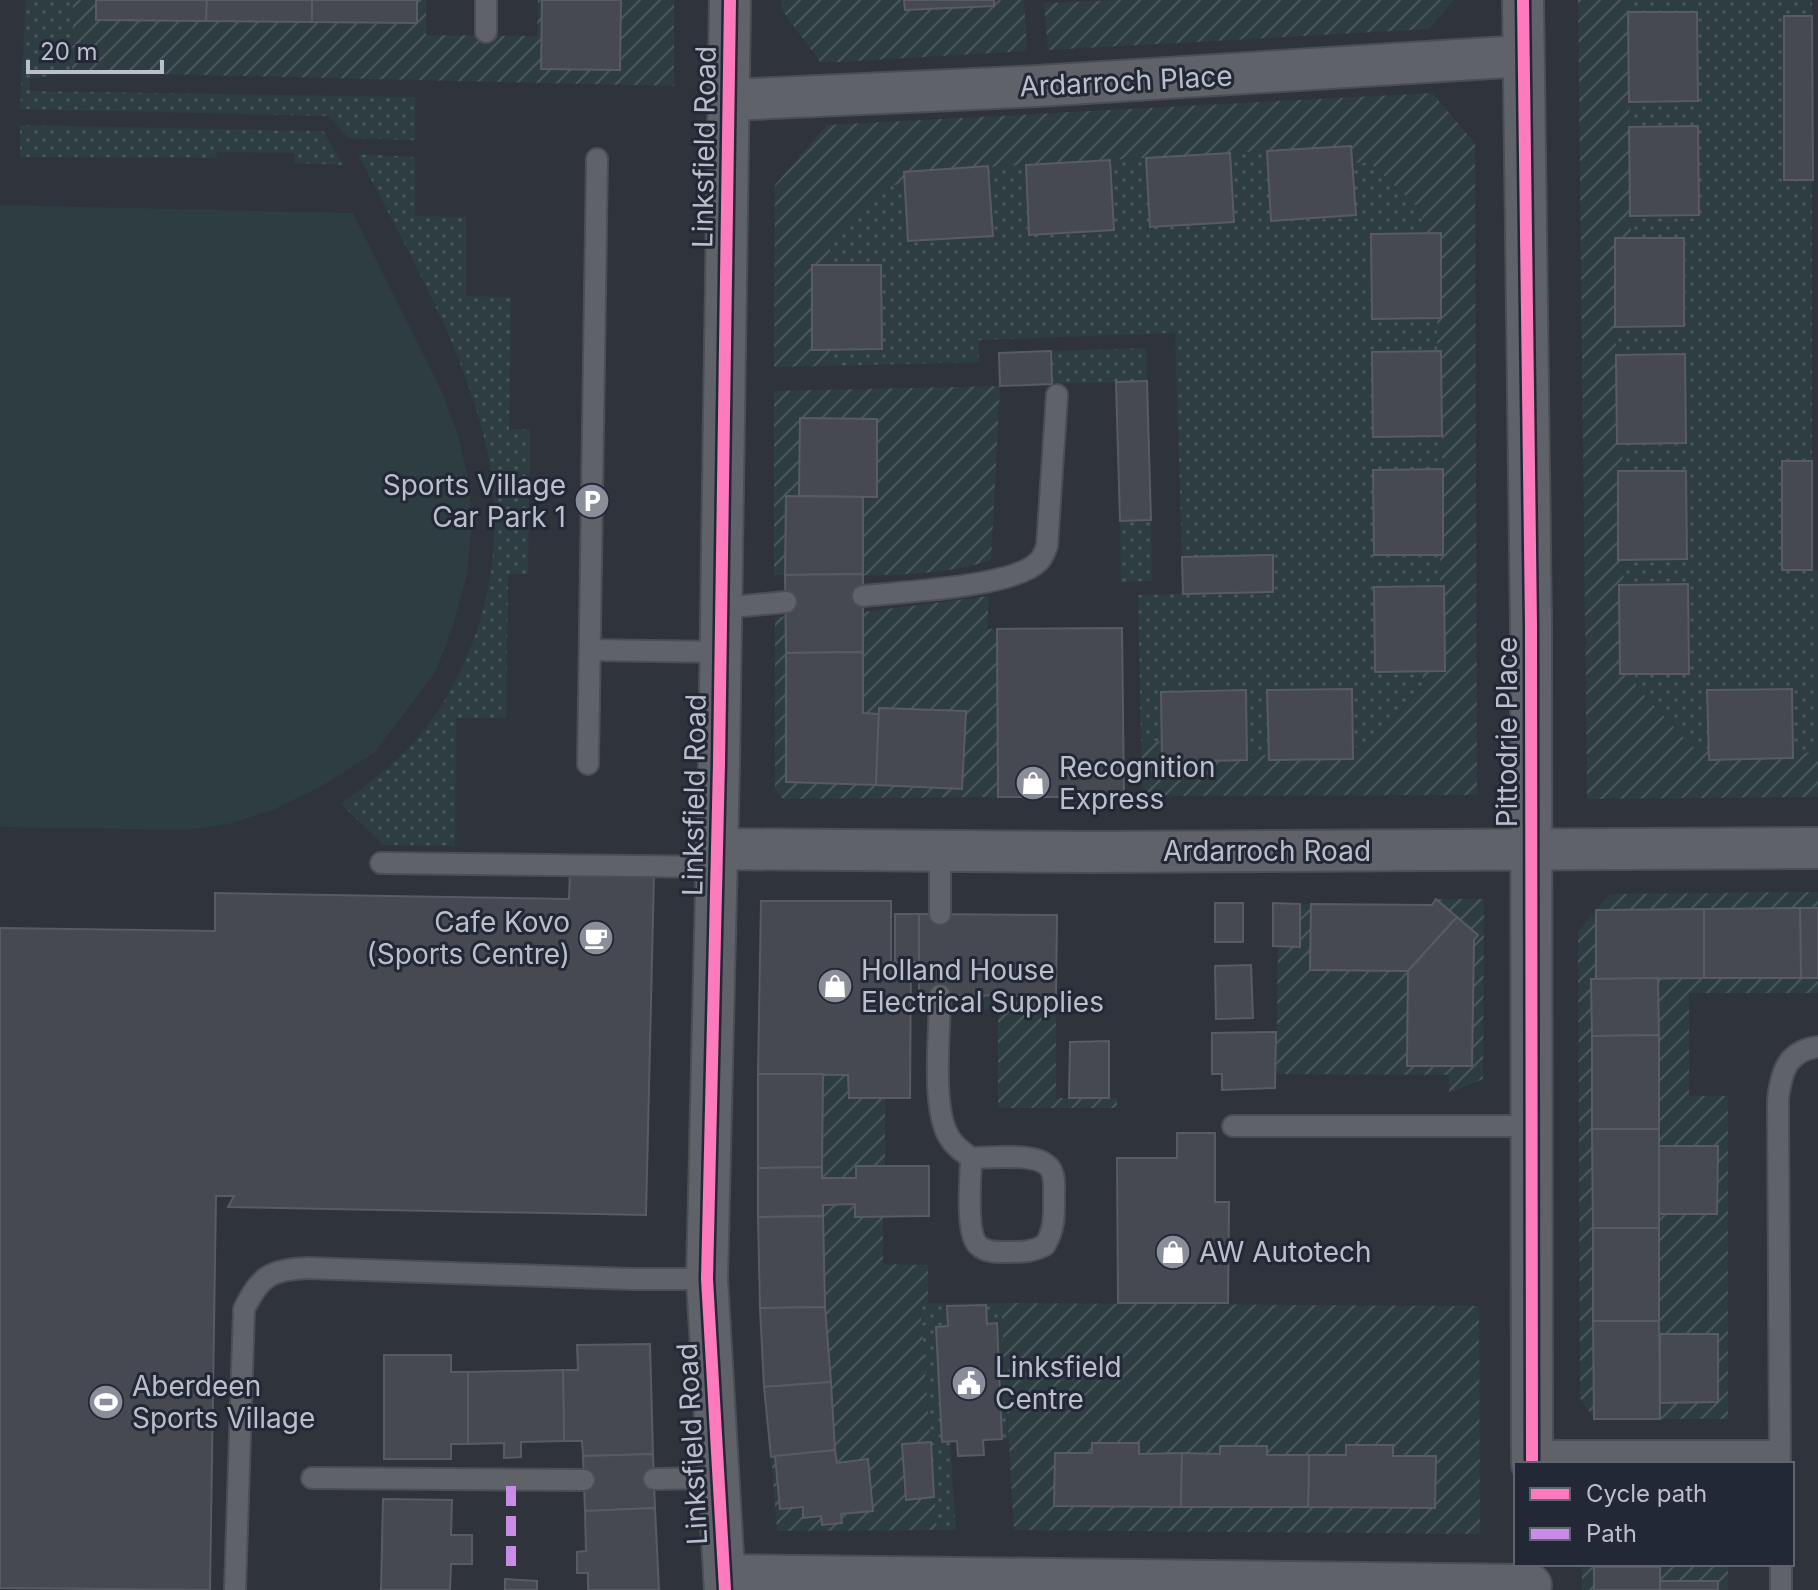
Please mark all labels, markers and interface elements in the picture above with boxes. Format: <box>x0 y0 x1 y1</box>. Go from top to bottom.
scale bar <box>28 24 162 74</box>
text: 20 m <box>40 37 98 66</box>
street label: Linksfield Road <box>685 46 723 248</box>
street label: Ardarroch Place <box>1019 58 1233 104</box>
place label: Sports Village Car Park 1 <box>383 468 566 534</box>
parking icon: Sports Village Car Park 1 <box>573 482 611 520</box>
street label: Pittodrie Place <box>1490 637 1524 827</box>
street label: Linksfield Road <box>675 694 713 896</box>
place label: Recognition Express <box>1059 750 1216 816</box>
shop icon: Recognition Express <box>1014 764 1052 802</box>
street label: Ardarroch Road <box>1163 834 1371 868</box>
place label: Cafe Kovo (Sports Centre) <box>367 905 570 971</box>
cafe icon: Cafe Kovo (Sports Centre) <box>577 919 615 957</box>
place label: Holland House Electrical Supplies <box>861 953 1104 1019</box>
shop icon: Holland House Electrical Supplies <box>816 967 854 1005</box>
shop icon: AW Autotech <box>1154 1233 1192 1271</box>
place label: AW Autotech <box>1199 1235 1372 1269</box>
street label: Linksfield Road <box>670 1342 714 1546</box>
place label: Linksfield Centre <box>995 1350 1122 1416</box>
public building icon: Linksfield Centre <box>950 1364 988 1402</box>
place label: Aberdeen Sports Village <box>132 1369 315 1435</box>
sports icon: Aberdeen Sports Village <box>87 1383 125 1421</box>
legend <box>1514 1462 1794 1566</box>
text: Cycle path <box>1586 1479 1707 1508</box>
text: Path <box>1586 1519 1637 1548</box>

